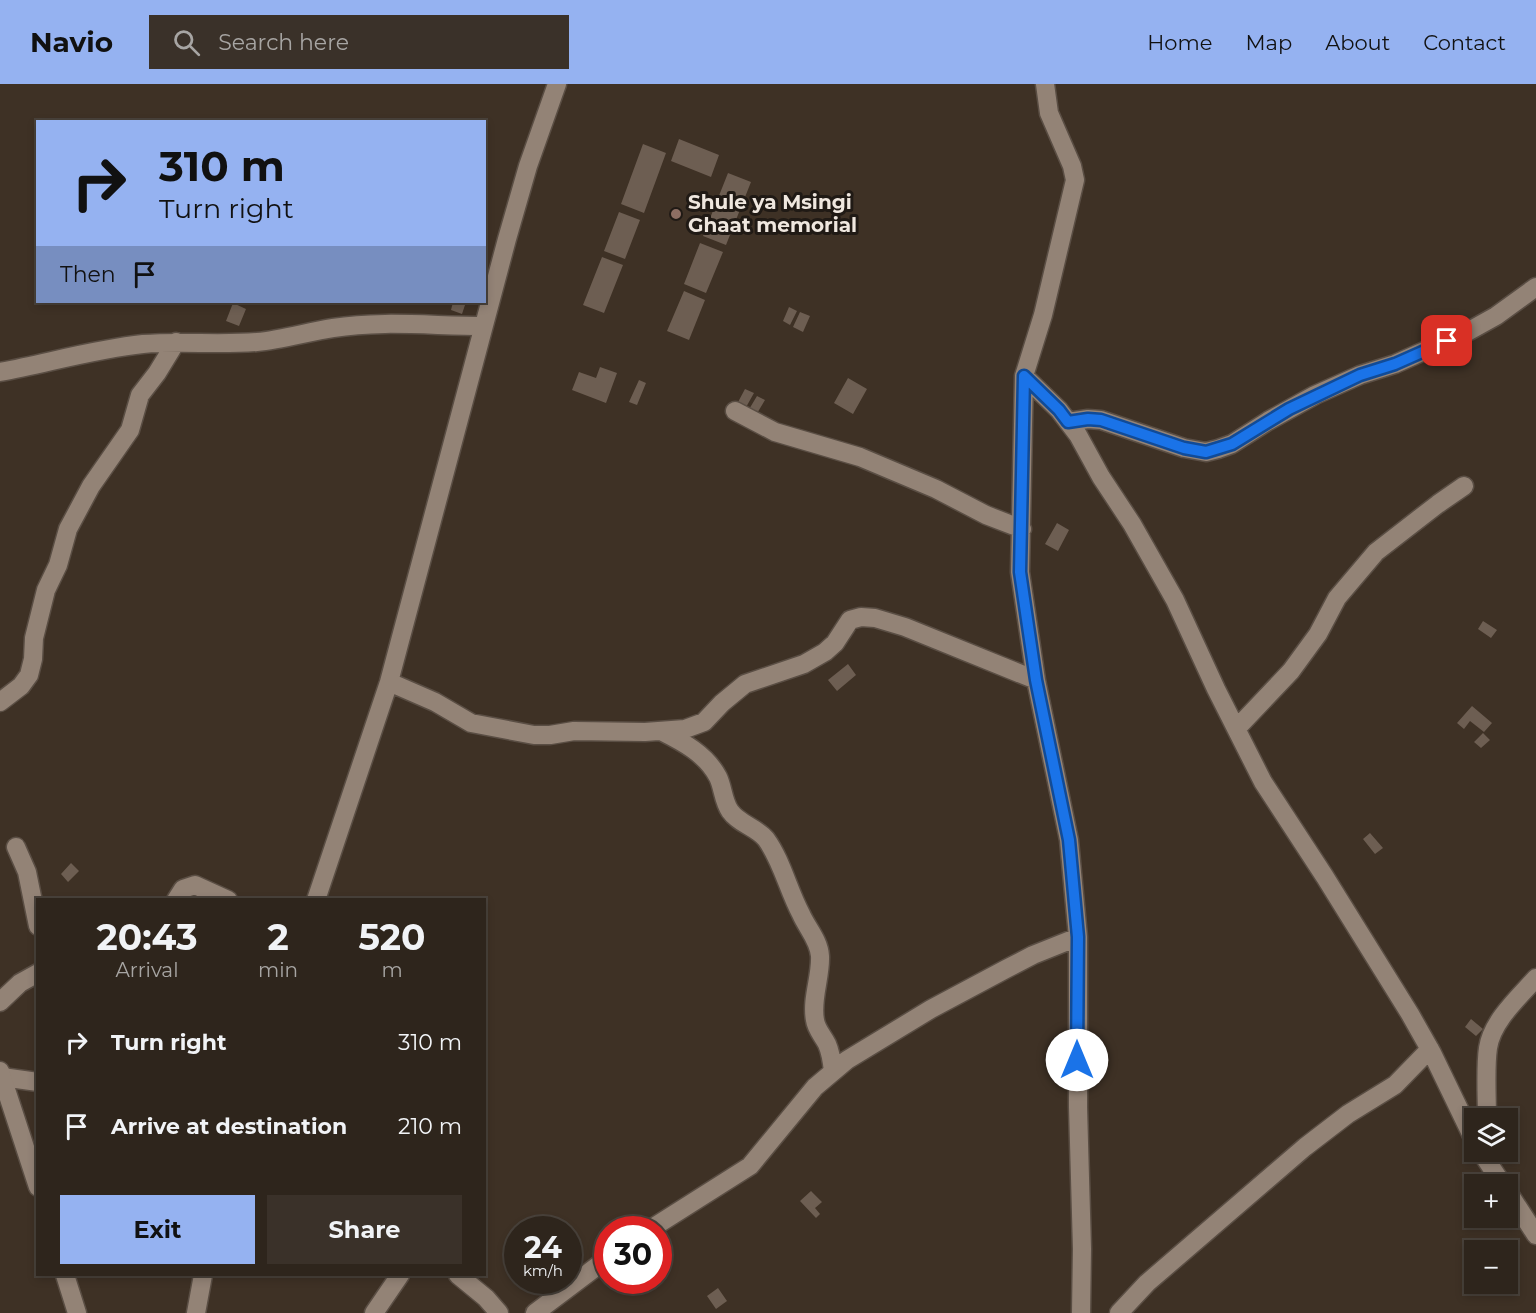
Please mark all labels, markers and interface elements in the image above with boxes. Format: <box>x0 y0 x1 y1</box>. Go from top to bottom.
search box <box>149 15 569 69</box>
text: Navio <box>30 25 113 59</box>
icon: search <box>170 26 203 59</box>
text: Search here <box>218 29 349 56</box>
text: Home <box>1147 30 1212 55</box>
text: Map <box>1245 30 1292 55</box>
text: About <box>1325 30 1390 55</box>
text: Contact <box>1423 30 1506 55</box>
text: 310 m <box>159 140 285 192</box>
icon: right <box>60 144 138 222</box>
place label: Shule ya Msingi Ghaat memorial <box>688 190 857 237</box>
text: Turn right <box>159 192 294 225</box>
marker: Shule ya Msingi Ghaat memorial <box>669 207 683 221</box>
icon: arrive <box>128 258 161 291</box>
text: Then <box>60 261 116 288</box>
pin <box>1421 315 1472 366</box>
icon: arrive <box>1430 324 1463 357</box>
text: 20:43 <box>96 915 197 959</box>
text: 2 <box>267 915 289 959</box>
text: 520 <box>359 915 426 959</box>
text: Arrival <box>115 958 179 982</box>
text: min <box>258 958 298 982</box>
text: m <box>381 958 403 982</box>
icon: right <box>60 1026 93 1059</box>
position arrow <box>1045 1028 1109 1092</box>
text: Turn right <box>111 1029 226 1056</box>
text: 310 m <box>398 1029 462 1056</box>
map controls <box>1464 1108 1518 1294</box>
button: layers <box>1464 1108 1518 1162</box>
icon: arrive <box>60 1110 93 1143</box>
text: Arrive at destination <box>111 1113 347 1140</box>
text: 210 m <box>398 1113 462 1140</box>
button: + <box>1464 1174 1518 1228</box>
button: Exit <box>60 1195 255 1264</box>
button: Share <box>267 1195 462 1264</box>
speed limit sign: 30 <box>594 1216 672 1294</box>
text: 24 <box>524 1229 562 1266</box>
button: − <box>1464 1240 1518 1294</box>
text: km/h <box>523 1261 563 1280</box>

